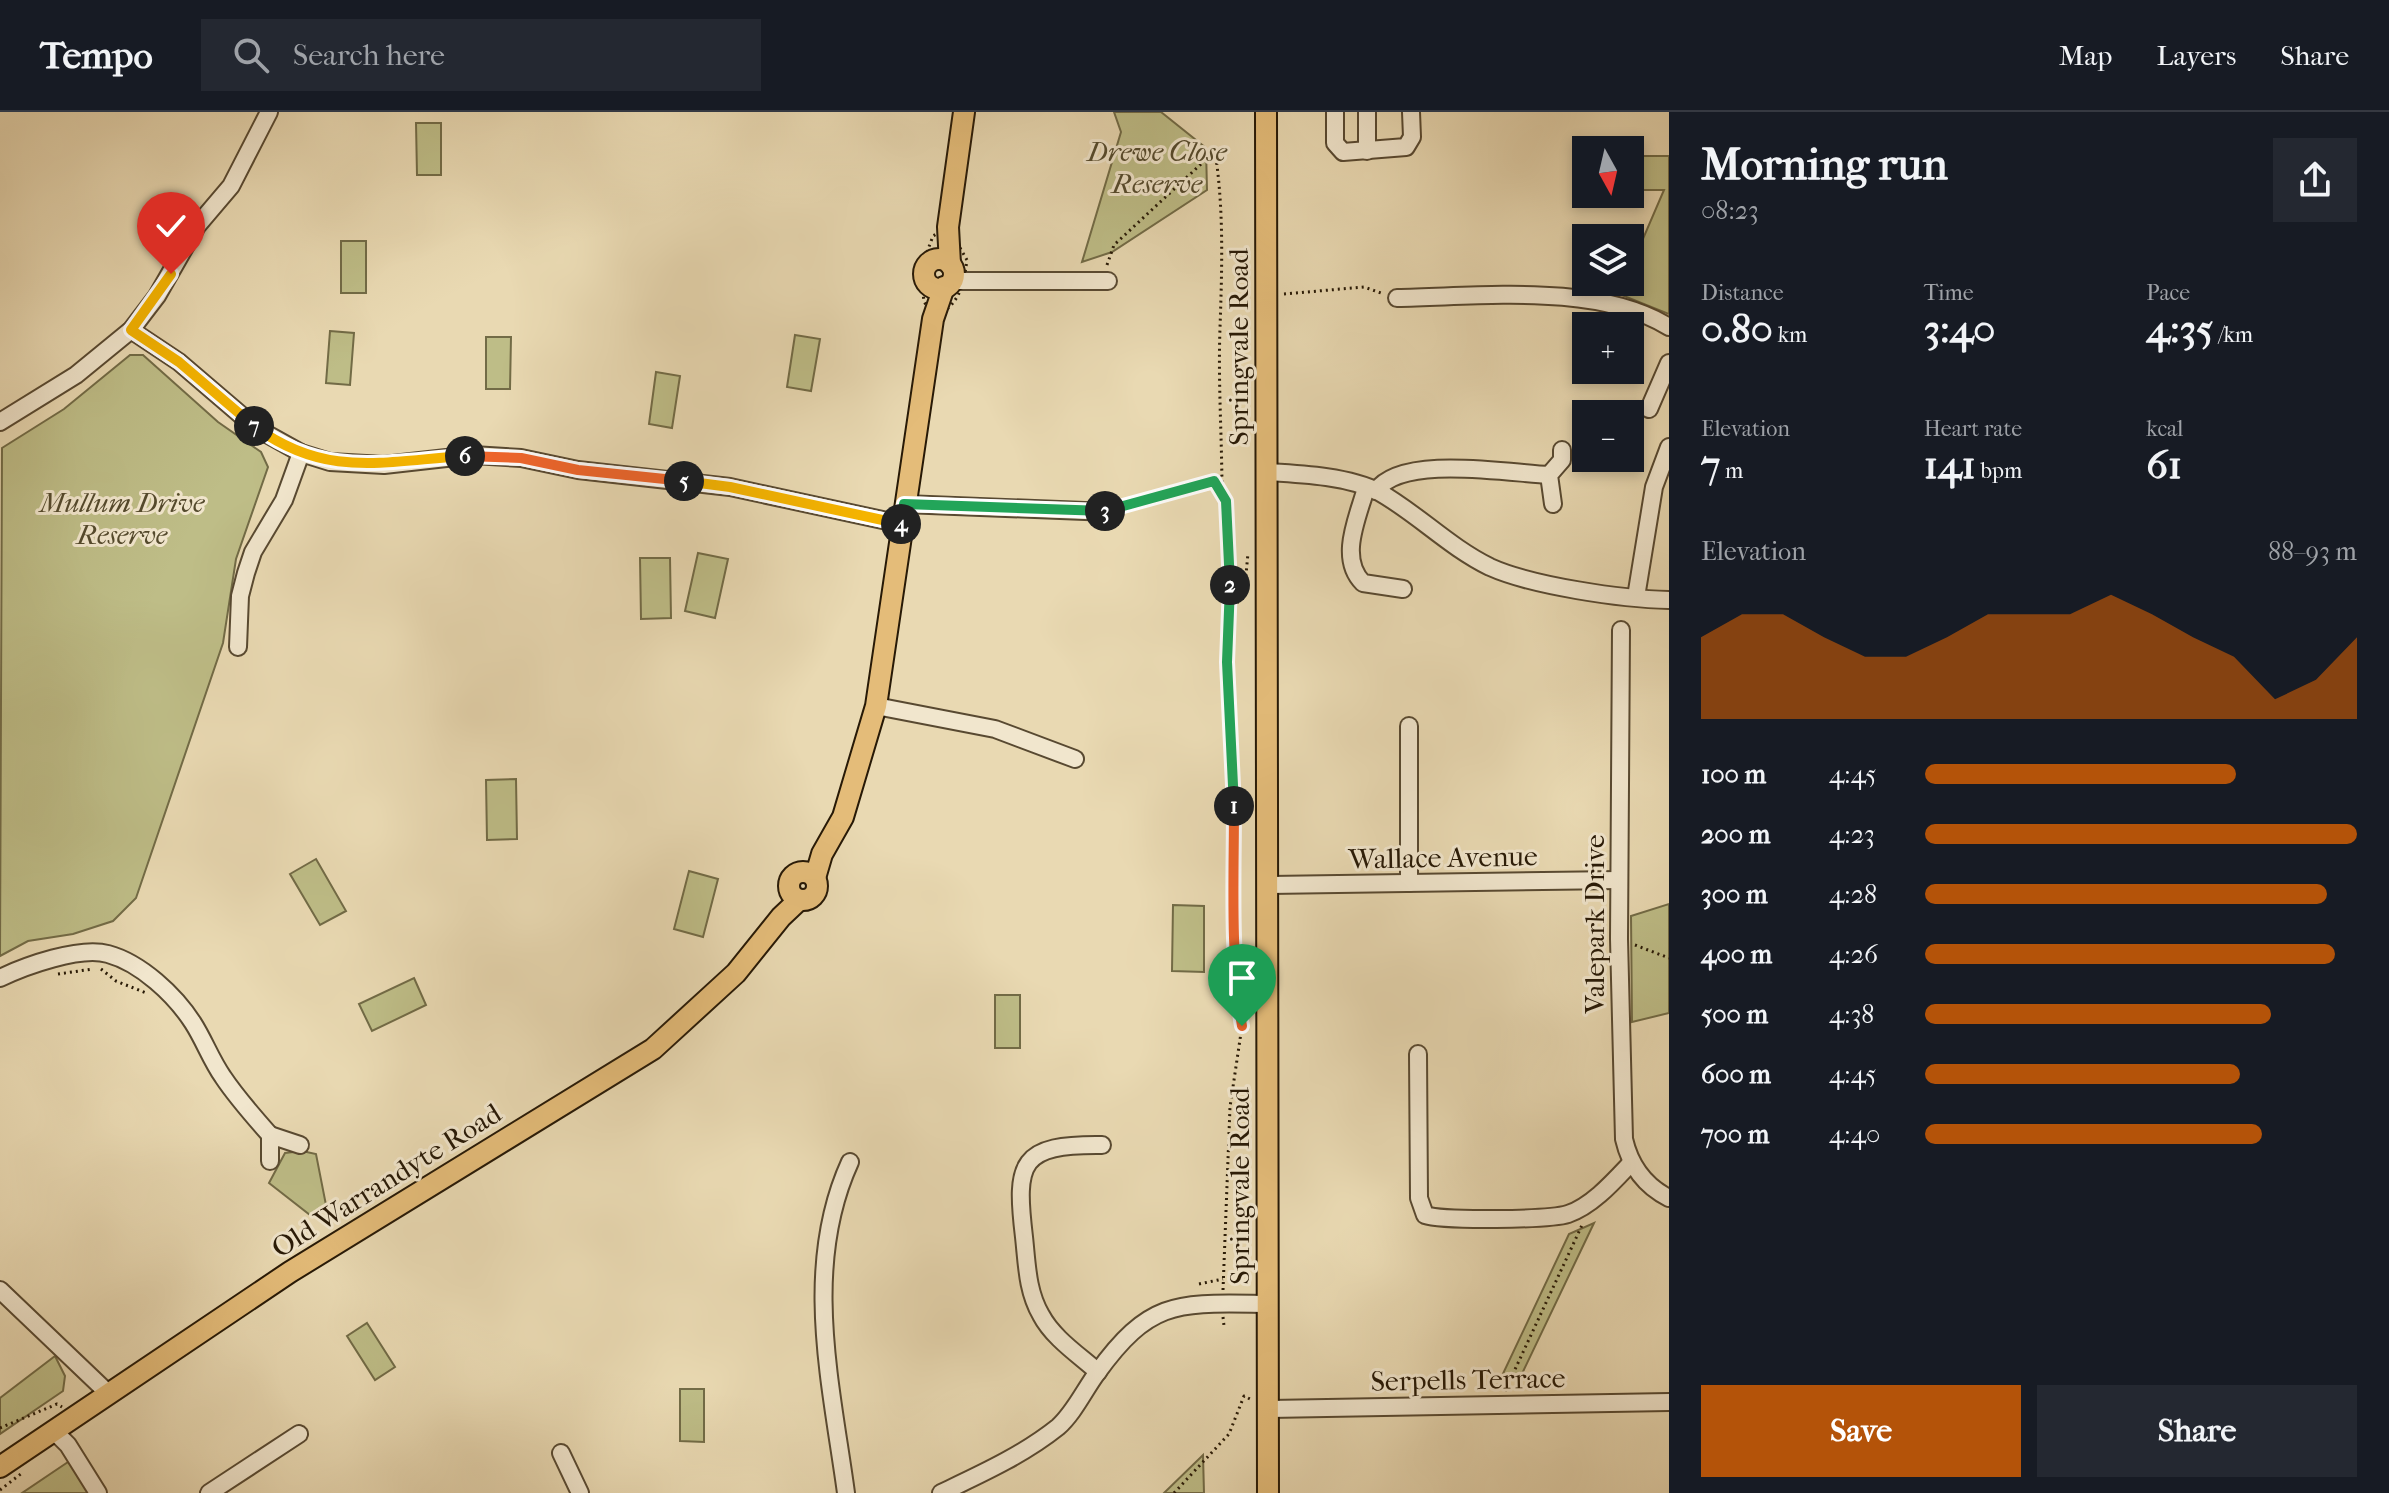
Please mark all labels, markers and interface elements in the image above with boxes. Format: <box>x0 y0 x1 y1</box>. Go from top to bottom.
search box <box>201 19 761 91</box>
text: Tempo <box>40 33 153 78</box>
icon: search <box>229 33 273 77</box>
text: Search here <box>293 38 445 73</box>
text: Map <box>2059 39 2112 72</box>
text: Layers <box>2156 39 2236 72</box>
text: Share <box>2280 39 2349 72</box>
park label: Drewe Close Reserve <box>1085 135 1227 200</box>
north arrow <box>1572 136 1644 208</box>
map controls <box>1572 136 1644 472</box>
button: share <box>2273 138 2357 222</box>
text: Morning run <box>1701 139 1948 190</box>
pin <box>137 192 205 274</box>
text: 08:23 <box>1701 195 1759 226</box>
icon: check <box>149 204 193 248</box>
button: layers <box>1572 224 1644 296</box>
street label: Springvale Road <box>1222 247 1255 446</box>
text: Distance <box>1701 280 1784 306</box>
text: Time <box>1924 280 1974 306</box>
text: Pace <box>2146 280 2190 306</box>
text: 0.80 <box>1701 306 1773 352</box>
text: 3:40 <box>1924 306 1995 352</box>
text: 4:35 <box>2146 306 2213 352</box>
button: + <box>1572 312 1644 384</box>
text: km <box>1773 322 1807 348</box>
text: /km <box>2213 322 2253 348</box>
button: − <box>1572 400 1644 472</box>
pin: 7 <box>234 406 274 446</box>
text: 7 <box>249 413 259 439</box>
text: Elevation <box>1701 416 1790 442</box>
text: Heart rate <box>1924 416 2022 442</box>
text: kcal <box>2146 416 2183 442</box>
pin: 6 <box>445 436 485 476</box>
text: 7 <box>1701 442 1720 488</box>
text: 141 <box>1924 442 1976 488</box>
text: 61 <box>2146 442 2182 488</box>
text: 6 <box>459 443 471 469</box>
text: m <box>1720 458 1743 484</box>
text: bpm <box>1976 458 2022 484</box>
pin: 5 <box>664 461 704 501</box>
text: 5 <box>679 468 689 494</box>
park label: Mullum Drive Reserve <box>38 486 205 551</box>
pin: 3 <box>1085 491 1125 531</box>
text: 3 <box>1100 498 1110 524</box>
pin: 4 <box>881 504 921 544</box>
text: 4 <box>895 511 908 537</box>
text: Elevation <box>1701 536 1806 567</box>
text: 88–93 m <box>2268 536 2357 567</box>
pin: 2 <box>1210 565 1250 605</box>
text: 2 <box>1224 572 1236 598</box>
text: 100 m <box>1701 759 1766 790</box>
text: 4:45 <box>1829 759 1877 790</box>
pin: 1 <box>1214 786 1254 826</box>
text: 1 <box>1230 793 1238 819</box>
text: 200 m <box>1701 819 1770 850</box>
text: 4:23 <box>1829 819 1875 850</box>
street label: Valepark Drive <box>1578 834 1611 1015</box>
street label: Wallace Avenue <box>1347 839 1538 876</box>
text: 300 m <box>1701 879 1768 910</box>
text: 4:28 <box>1829 879 1877 910</box>
text: 400 m <box>1701 939 1772 970</box>
text: 4:26 <box>1829 939 1878 970</box>
pin <box>1208 944 1276 1026</box>
icon: arrive <box>1220 956 1264 1000</box>
text: 500 m <box>1701 999 1768 1030</box>
text: 4:38 <box>1829 999 1874 1030</box>
text: 600 m <box>1701 1059 1771 1090</box>
text: 4:45 <box>1829 1059 1877 1090</box>
street label: Springvale Road <box>1223 1086 1256 1285</box>
street label: Old Warrandyte Road <box>265 1096 508 1264</box>
text: 700 m <box>1701 1119 1769 1150</box>
text: 4:40 <box>1829 1119 1880 1150</box>
street label: Serpells Terrace <box>1370 1361 1566 1398</box>
button: Save <box>1701 1385 2021 1477</box>
button: Share <box>2037 1385 2357 1477</box>

